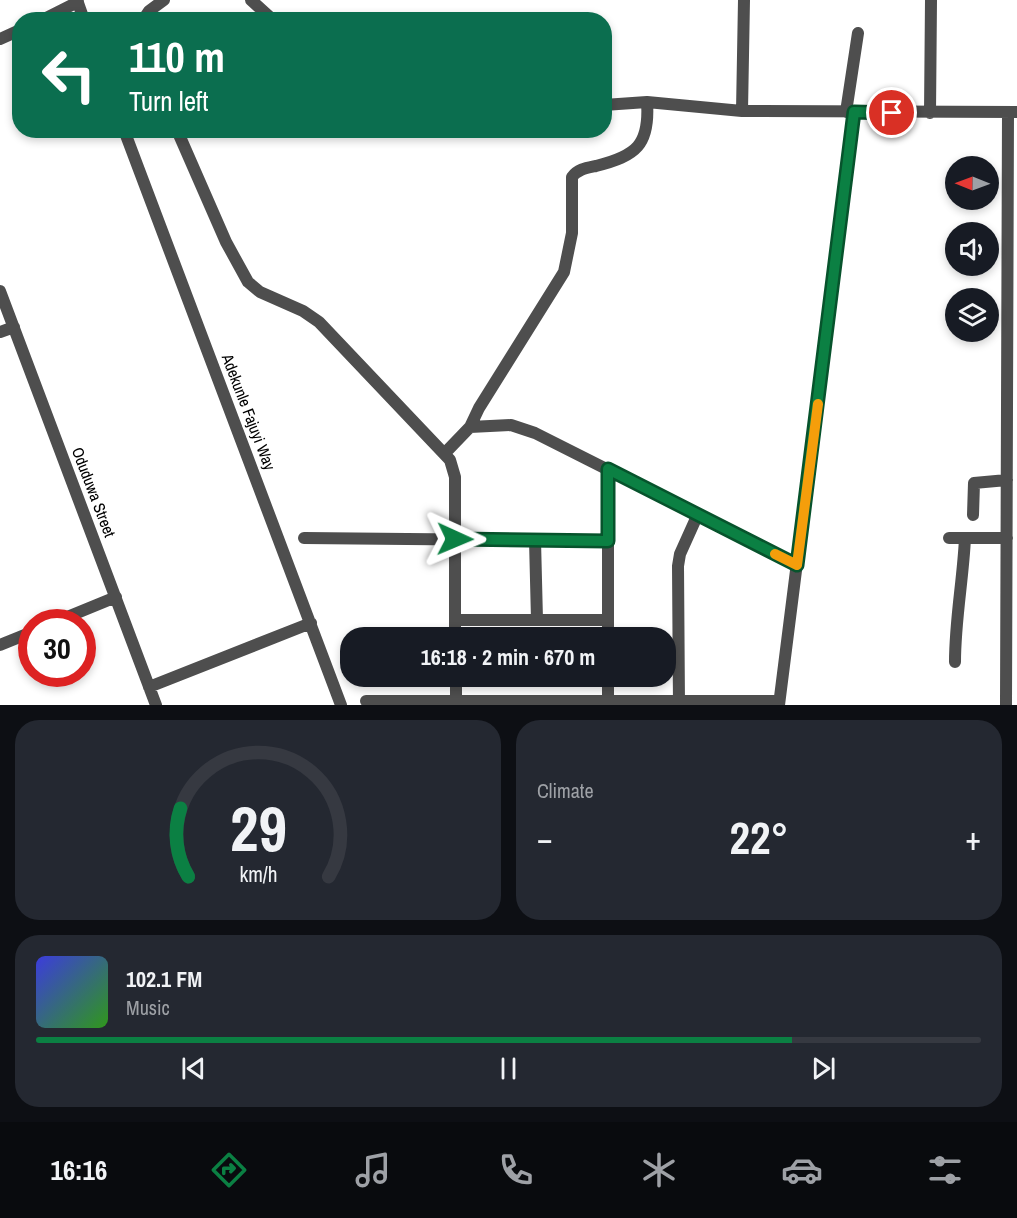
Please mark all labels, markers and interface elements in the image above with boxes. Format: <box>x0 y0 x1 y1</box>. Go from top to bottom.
text: 110 m <box>129 29 225 85</box>
icon: left <box>30 36 108 114</box>
text: Turn left <box>129 83 208 119</box>
pin <box>866 87 917 138</box>
icon: arrive <box>875 96 908 129</box>
north arrow <box>945 156 999 210</box>
map controls <box>945 156 999 342</box>
button: sound <box>945 222 999 276</box>
button: layers <box>945 288 999 342</box>
street label: Adekunle Fajuyi Way <box>216 350 281 474</box>
street label: Oduduwa Street <box>67 444 121 541</box>
position arrow <box>423 507 487 571</box>
speed limit sign: 30 <box>18 609 96 687</box>
text: 16:18 · 2 min · 670 m <box>421 642 595 672</box>
text: Climate <box>537 777 594 804</box>
text: 29 <box>230 786 286 870</box>
text: 22° <box>729 807 789 868</box>
text: − <box>537 816 553 860</box>
text: + <box>965 816 981 860</box>
text: km/h <box>239 860 277 889</box>
text: 102.1 FM <box>126 964 202 994</box>
text: Music <box>126 994 170 1021</box>
icon: previous <box>177 1052 210 1085</box>
icon: pause <box>492 1052 525 1085</box>
icon: next <box>807 1052 840 1085</box>
icon: directions <box>208 1149 250 1191</box>
icon: music <box>352 1149 394 1191</box>
icon: phone <box>495 1149 537 1191</box>
icon: climate <box>638 1149 680 1191</box>
icon: car <box>781 1149 823 1191</box>
icon: filters <box>924 1149 966 1191</box>
text: 16:16 <box>51 1152 107 1188</box>

